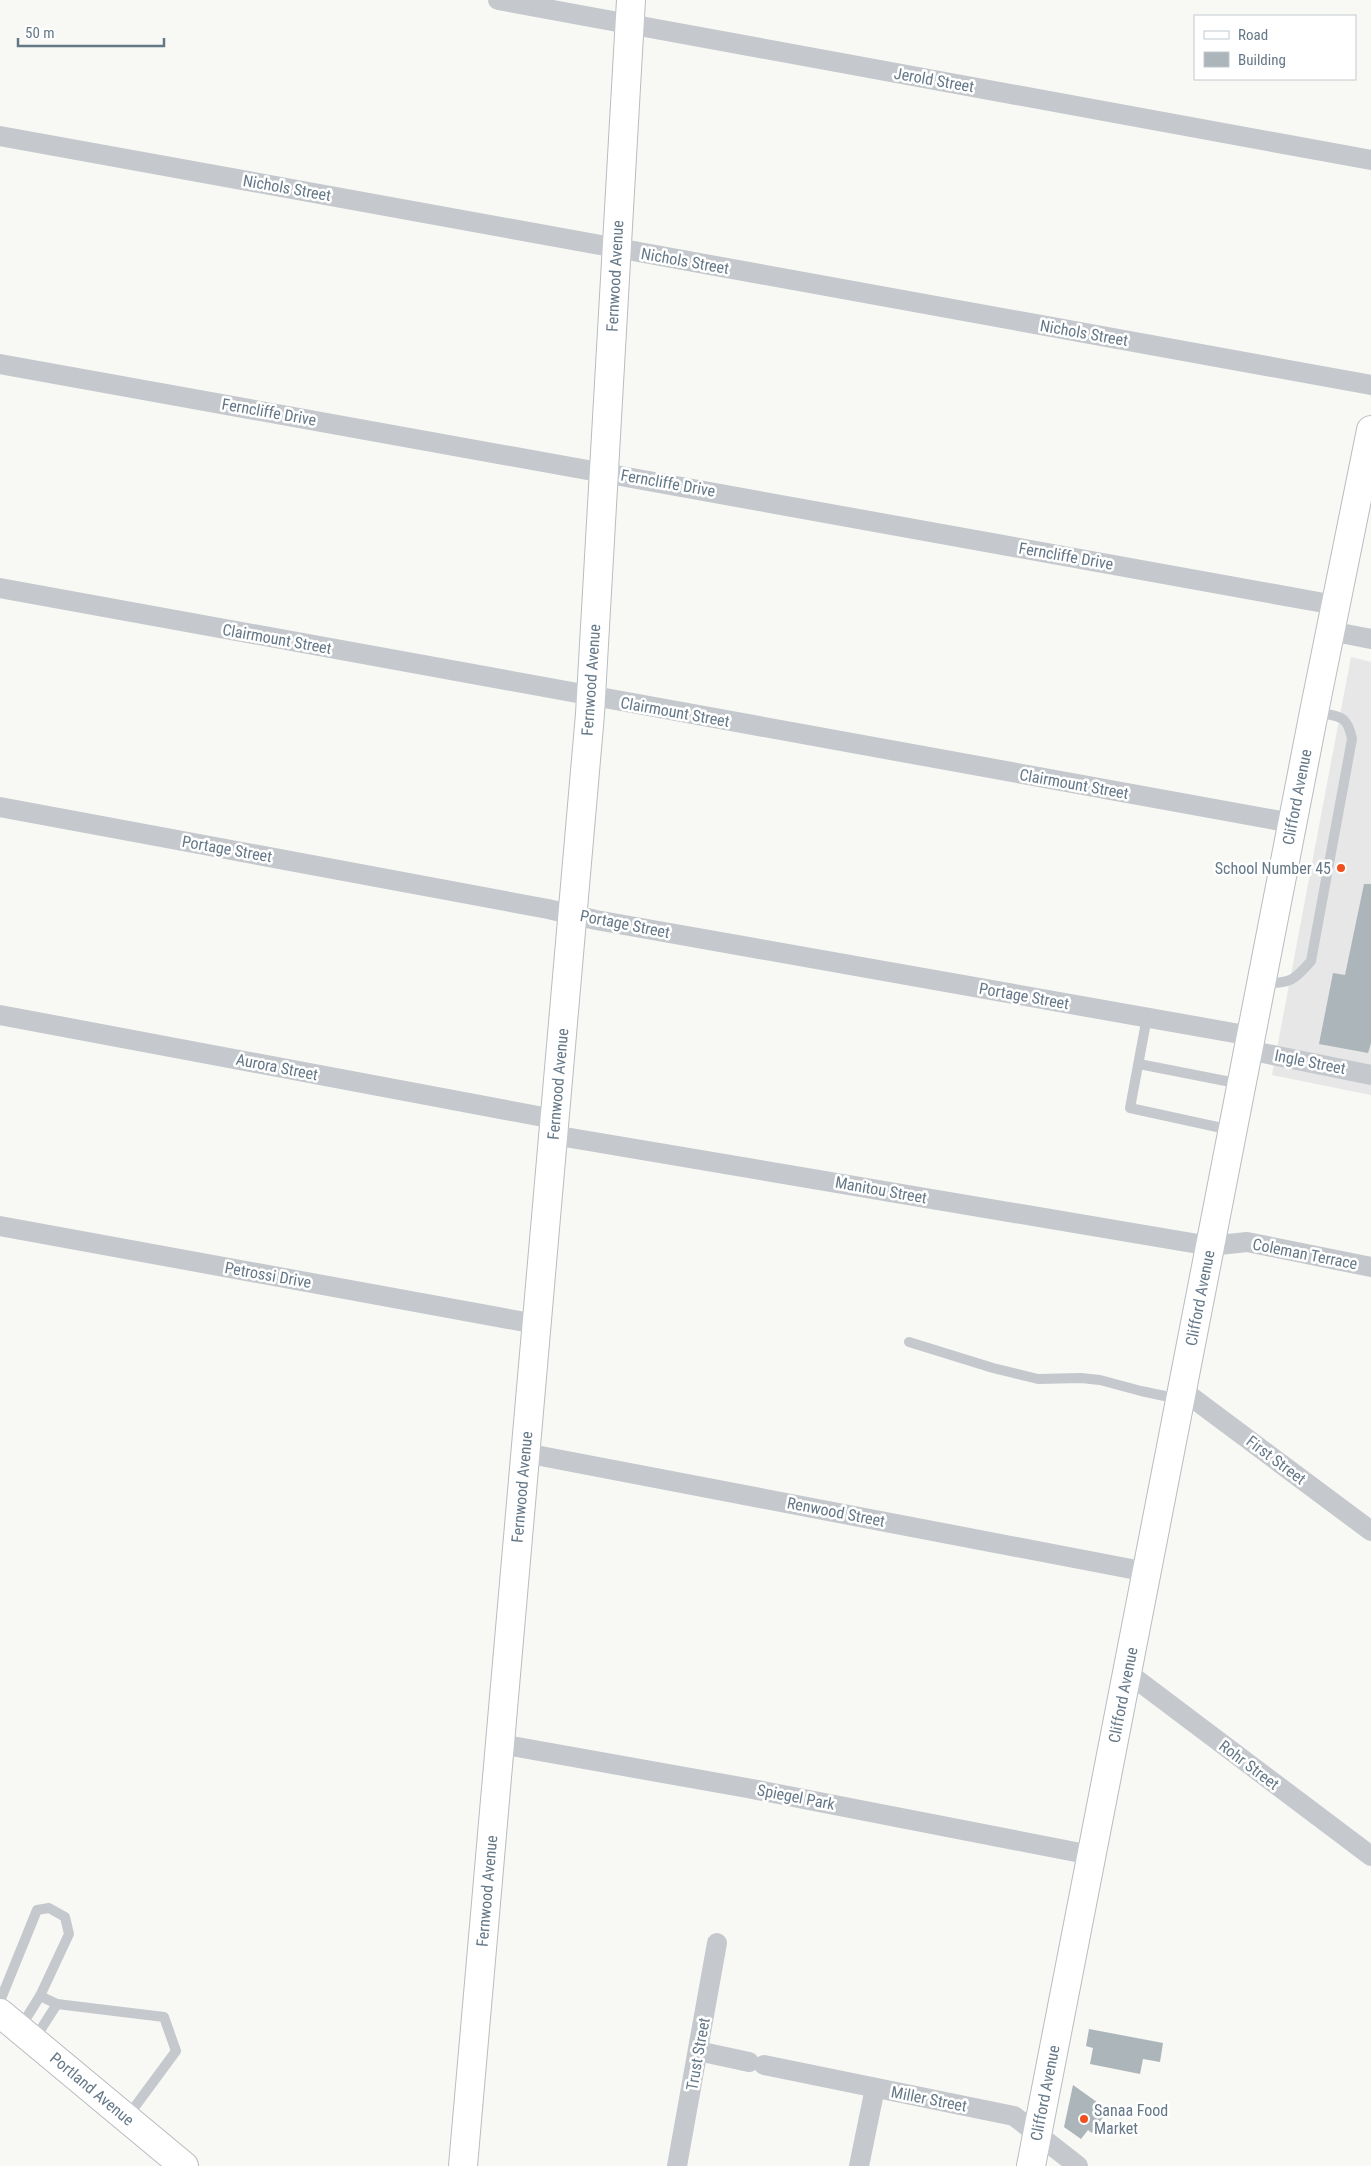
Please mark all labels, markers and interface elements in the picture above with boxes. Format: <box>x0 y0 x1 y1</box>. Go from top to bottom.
scale bar <box>18 15 164 47</box>
legend <box>1194 15 1356 80</box>
text: 50 m <box>25 24 55 42</box>
text: Road <box>1238 26 1268 44</box>
text: Building <box>1238 51 1286 69</box>
street label: Jerold Street <box>893 64 976 96</box>
street label: Nichols Street <box>242 171 333 205</box>
street label: Fernwood Avenue <box>603 220 627 332</box>
street label: Nichols Street <box>640 244 731 278</box>
street label: Nichols Street <box>1039 316 1130 350</box>
street label: Ferncliffe Drive <box>220 394 318 430</box>
street label: Ferncliffe Drive <box>619 465 717 501</box>
street label: Ferncliffe Drive <box>1017 538 1115 574</box>
street label: Clairmount Street <box>221 620 333 658</box>
street label: Fernwood Avenue <box>578 624 604 736</box>
street label: Clairmount Street <box>619 693 731 731</box>
street label: Clifford Avenue <box>1278 748 1316 846</box>
street label: Clairmount Street <box>1018 765 1130 803</box>
street label: Portage Street <box>181 832 274 866</box>
place label: School Number 45 <box>1215 859 1331 878</box>
marker: School Number 45 <box>1335 862 1347 874</box>
street label: Portage Street <box>579 906 672 942</box>
street label: Portage Street <box>978 979 1071 1013</box>
street label: Fernwood Avenue <box>544 1027 572 1141</box>
street label: Ingle Street <box>1273 1046 1347 1078</box>
street label: Aurora Street <box>234 1050 320 1084</box>
street label: Manitou Street <box>834 1173 929 1207</box>
street label: Coleman Terrace <box>1251 1235 1359 1273</box>
street label: Clifford Avenue <box>1181 1249 1219 1347</box>
street label: Petrossi Drive <box>223 1258 313 1292</box>
street label: Fernwood Avenue <box>508 1430 536 1544</box>
street label: First Street <box>1243 1432 1310 1489</box>
street label: Renwood Street <box>785 1493 887 1531</box>
street label: Clifford Avenue <box>1104 1646 1142 1744</box>
street label: Rohr Street <box>1215 1736 1283 1794</box>
street label: Spiegel Park <box>756 1780 837 1814</box>
street label: Fernwood Avenue <box>473 1834 501 1948</box>
street label: Trust Street <box>682 2016 714 2092</box>
street label: Clifford Avenue <box>1026 2044 1064 2142</box>
street label: Portland Avenue <box>46 2048 138 2130</box>
street label: Miller Street <box>890 2082 969 2116</box>
place label: Sanaa Food Market <box>1094 2101 1168 2138</box>
marker: Sanaa Food Market <box>1078 2113 1090 2125</box>

